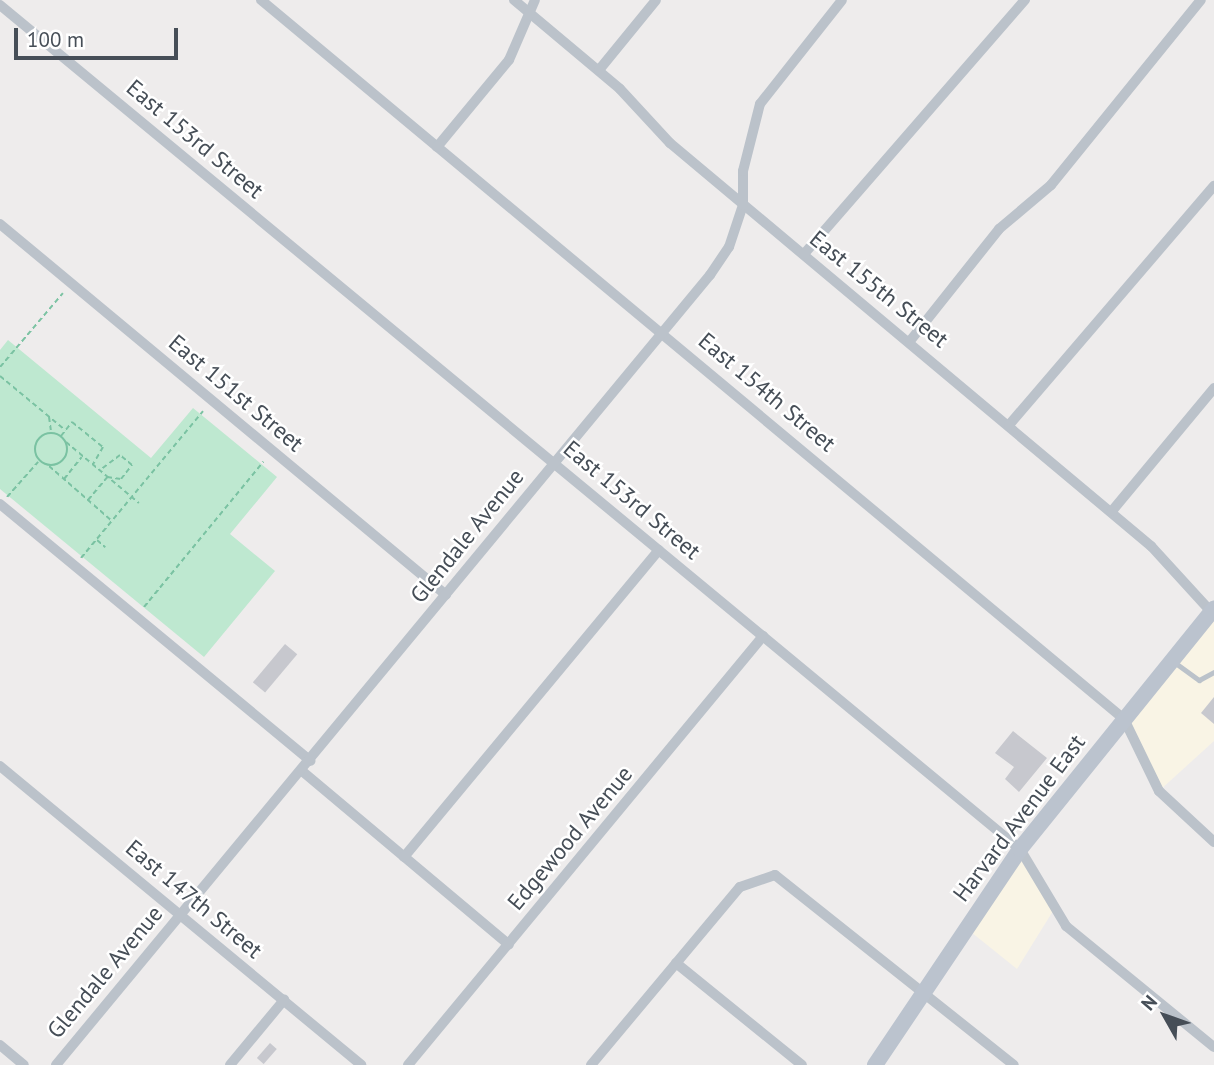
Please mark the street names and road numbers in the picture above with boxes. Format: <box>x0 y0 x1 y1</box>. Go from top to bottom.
street label: East 153rd Street <box>121 74 269 204</box>
street label: East 155th Street <box>804 225 954 353</box>
street label: East 154th Street <box>693 327 841 457</box>
street label: East 151st Street <box>163 329 309 457</box>
street label: East 153rd Street <box>558 435 706 565</box>
street label: Glendale Avenue <box>404 463 530 609</box>
street label: Harvard Avenue East <box>947 729 1091 907</box>
street label: Edgewood Avenue <box>502 760 638 916</box>
street label: East 147th Street <box>120 834 268 964</box>
street label: Glendale Avenue <box>41 900 169 1044</box>

